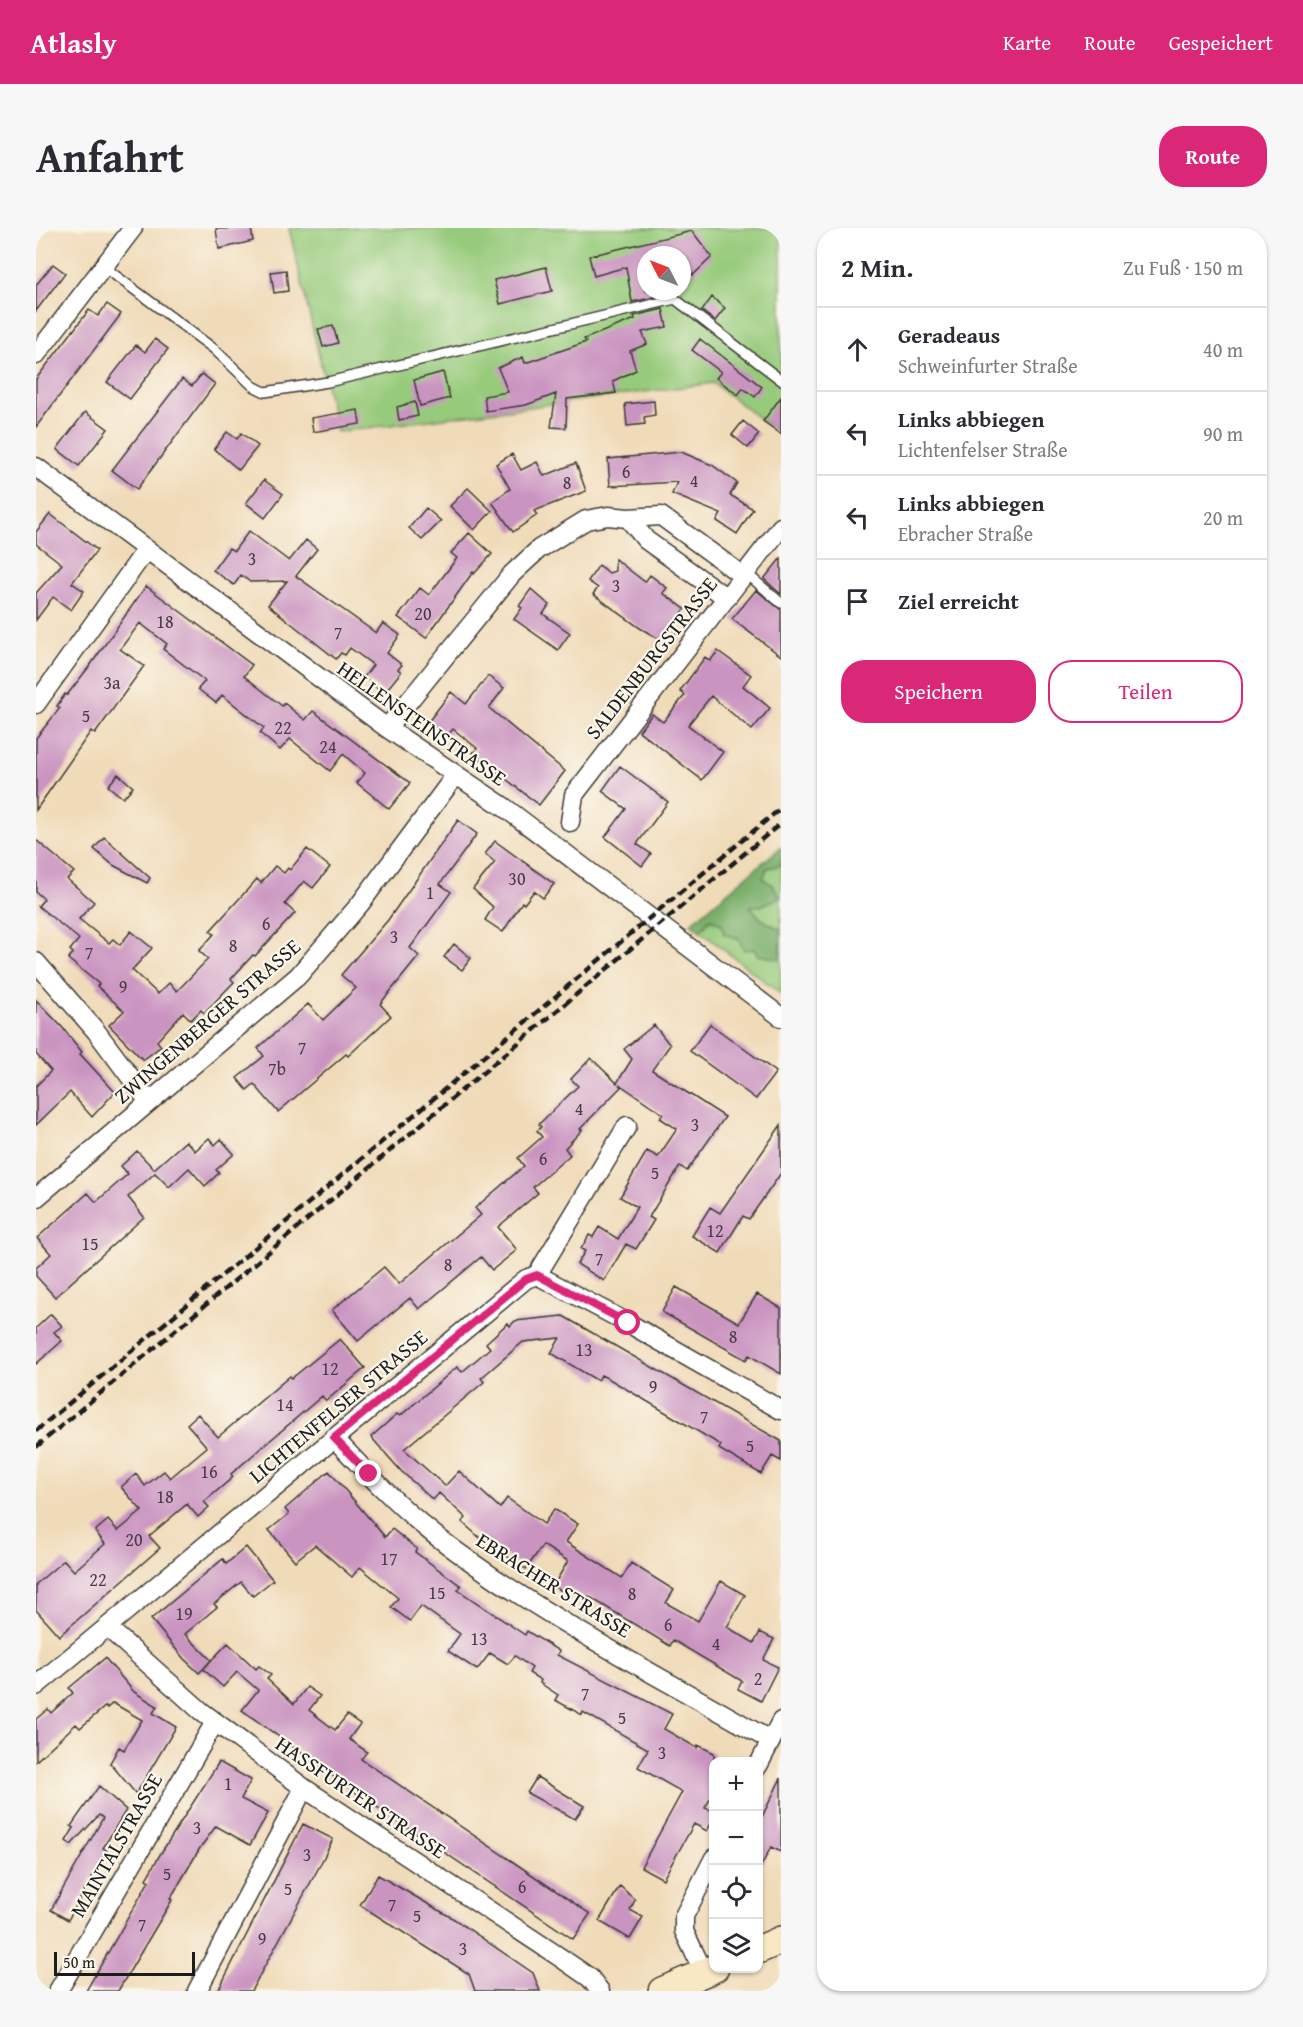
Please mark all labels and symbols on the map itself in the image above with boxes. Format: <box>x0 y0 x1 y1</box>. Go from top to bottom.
north arrow <box>637 246 691 300</box>
house number: 6 <box>622 458 630 485</box>
house number: 4 <box>690 467 698 494</box>
house number: 8 <box>563 469 571 496</box>
house number: 3 <box>248 545 256 572</box>
street label: SALDENBURGSTRASSE <box>578 570 725 746</box>
house number: 3 <box>612 572 620 599</box>
house number: 20 <box>414 600 432 627</box>
house number: 18 <box>156 608 174 635</box>
house number: 7 <box>334 619 342 646</box>
street label: HELLENSTEINSTRASSE <box>331 653 513 793</box>
house number: 3a <box>103 669 121 696</box>
house number: 5 <box>82 702 90 729</box>
house number: 22 <box>274 714 292 741</box>
house number: 24 <box>319 733 337 760</box>
house number: 30 <box>508 865 526 892</box>
house number: 1 <box>426 879 434 906</box>
house number: 6 <box>262 910 270 937</box>
house number: 3 <box>390 923 398 950</box>
street label: ZWINGENBERGER STRASSE <box>107 931 307 1111</box>
house number: 8 <box>229 932 237 959</box>
house number: 7 <box>85 939 93 966</box>
house number: 9 <box>119 973 127 1000</box>
house number: 7 <box>298 1034 306 1061</box>
house number: 7b <box>268 1055 286 1082</box>
house number: 4 <box>575 1095 583 1122</box>
house number: 3 <box>691 1111 699 1138</box>
house number: 6 <box>539 1145 547 1172</box>
house number: 5 <box>651 1159 659 1186</box>
house number: 12 <box>706 1217 724 1244</box>
house number: 15 <box>81 1230 99 1257</box>
house number: 7 <box>595 1245 603 1272</box>
house number: 8 <box>444 1251 452 1278</box>
route start <box>614 1309 640 1335</box>
street label: LICHTENFELSER STRASSE <box>242 1322 434 1490</box>
house number: 8 <box>729 1323 737 1350</box>
house number: 13 <box>575 1336 593 1363</box>
house number: 12 <box>321 1355 339 1382</box>
house number: 9 <box>649 1373 657 1400</box>
house number: 14 <box>276 1391 294 1418</box>
house number: 7 <box>700 1403 708 1430</box>
house number: 5 <box>746 1432 754 1459</box>
house number: 16 <box>200 1458 218 1485</box>
route end <box>355 1460 381 1486</box>
house number: 18 <box>156 1483 174 1510</box>
street label: EBRACHER STRASSE <box>470 1525 638 1645</box>
house number: 20 <box>125 1526 143 1553</box>
house number: 17 <box>380 1545 398 1572</box>
house number: 22 <box>89 1566 107 1593</box>
house number: 15 <box>428 1579 446 1606</box>
house number: 8 <box>628 1580 636 1607</box>
house number: 19 <box>175 1600 193 1627</box>
house number: 6 <box>664 1611 672 1638</box>
house number: 13 <box>470 1625 488 1652</box>
house number: 4 <box>712 1630 720 1657</box>
house number: 2 <box>754 1665 762 1692</box>
house number: 7 <box>581 1680 589 1707</box>
house number: 5 <box>618 1704 626 1731</box>
street label: HASSFURTER STRASSE <box>269 1728 453 1866</box>
house number: 3 <box>658 1739 666 1766</box>
street label: MAINTALSTRASSE <box>62 1767 170 1923</box>
house number: 1 <box>224 1770 232 1797</box>
house number: 3 <box>193 1814 201 1841</box>
house number: 3 <box>303 1841 311 1868</box>
house number: 5 <box>163 1860 171 1887</box>
house number: 6 <box>518 1873 526 1900</box>
house number: 5 <box>284 1875 292 1902</box>
house number: 7 <box>388 1891 396 1918</box>
house number: 5 <box>413 1902 421 1929</box>
house number: 7 <box>138 1911 146 1938</box>
house number: 9 <box>258 1925 266 1952</box>
house number: 3 <box>459 1935 467 1962</box>
scale bar <box>54 1949 195 1976</box>

